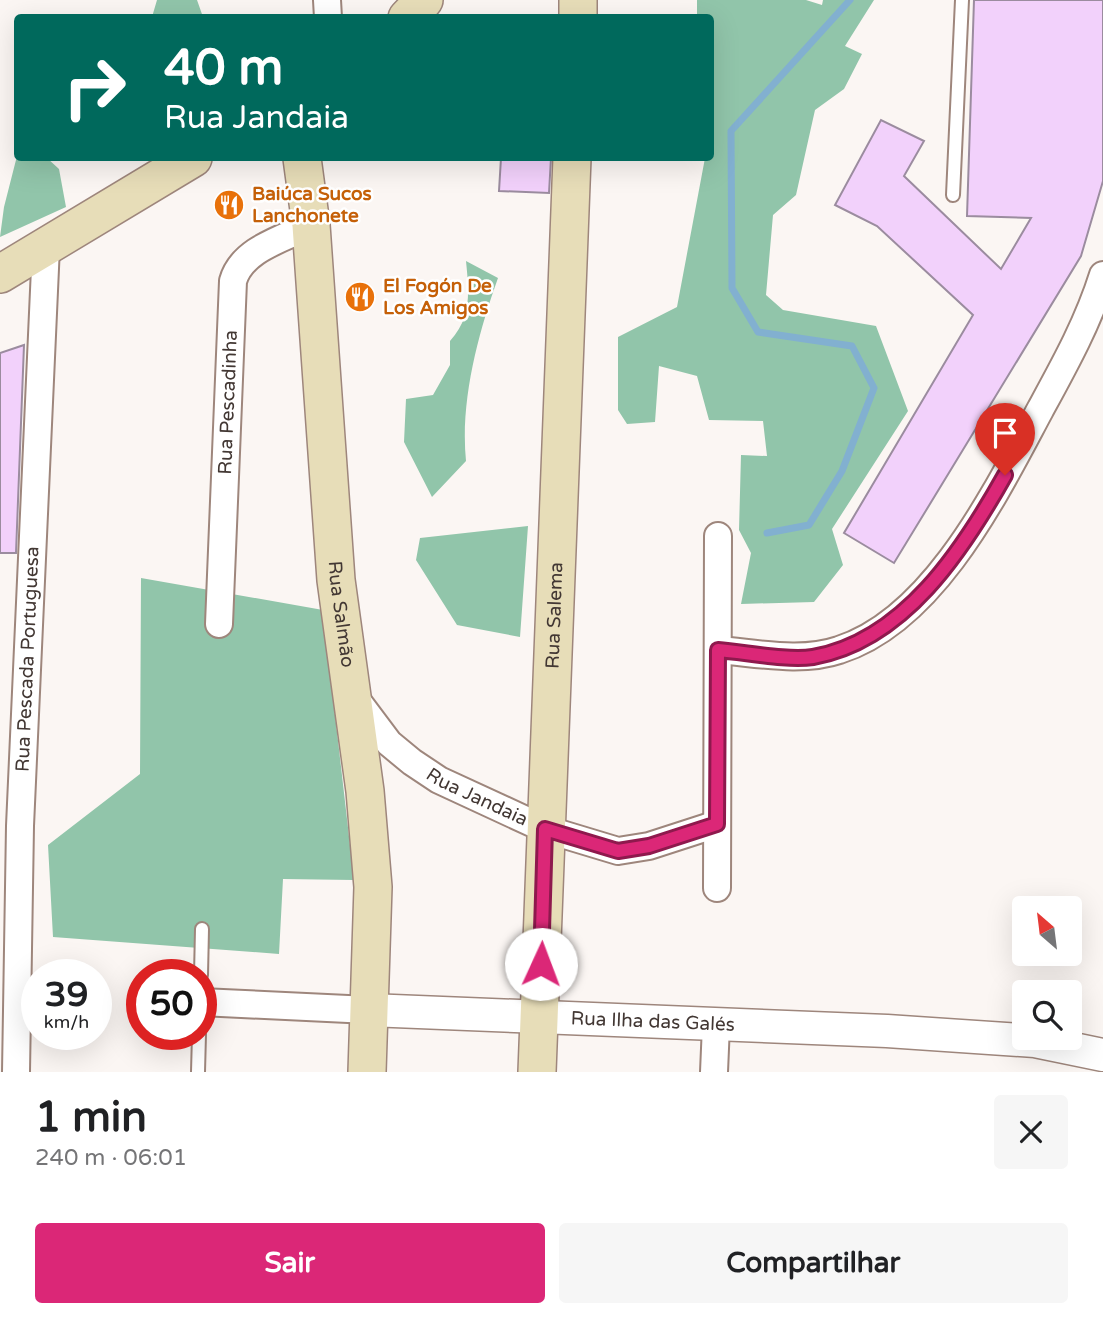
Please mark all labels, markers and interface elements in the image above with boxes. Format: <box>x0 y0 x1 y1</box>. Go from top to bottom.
text: 40 m <box>164 39 283 98</box>
icon: right <box>49 42 140 133</box>
text: Rua Jandaia <box>164 99 349 137</box>
place label: Baiúca Sucos Lanchonete <box>252 183 372 227</box>
restaurant icon: Baiúca Sucos Lanchonete <box>212 188 246 222</box>
place label: El Fogón De Los Amigos <box>383 275 492 320</box>
restaurant icon: El Fogón De Los Amigos <box>343 280 377 314</box>
street label: Rua Pescadinha <box>214 330 242 475</box>
pin <box>975 403 1035 475</box>
icon: arrive <box>986 414 1024 452</box>
street label: Rua Pescada Portuguesa <box>11 546 44 773</box>
street label: Rua Salmão <box>324 560 359 669</box>
street label: Rua Salema <box>541 562 568 669</box>
street label: Rua Jandaia <box>422 763 531 831</box>
north arrow <box>1012 896 1082 966</box>
map controls <box>1012 896 1082 1050</box>
position arrow <box>504 927 578 1001</box>
speed limit sign: 50 <box>126 959 217 1050</box>
text: 39 <box>45 974 88 1016</box>
button: search <box>1012 980 1082 1050</box>
street label: Rua Ilha das Galés <box>570 1007 735 1036</box>
text: km/h <box>44 1011 89 1033</box>
text: 1 min <box>35 1092 147 1143</box>
button: close <box>994 1095 1068 1169</box>
text: 240 m · 06:01 <box>35 1144 187 1172</box>
button: Sair <box>35 1223 545 1303</box>
button: Compartilhar <box>559 1223 1068 1303</box>

